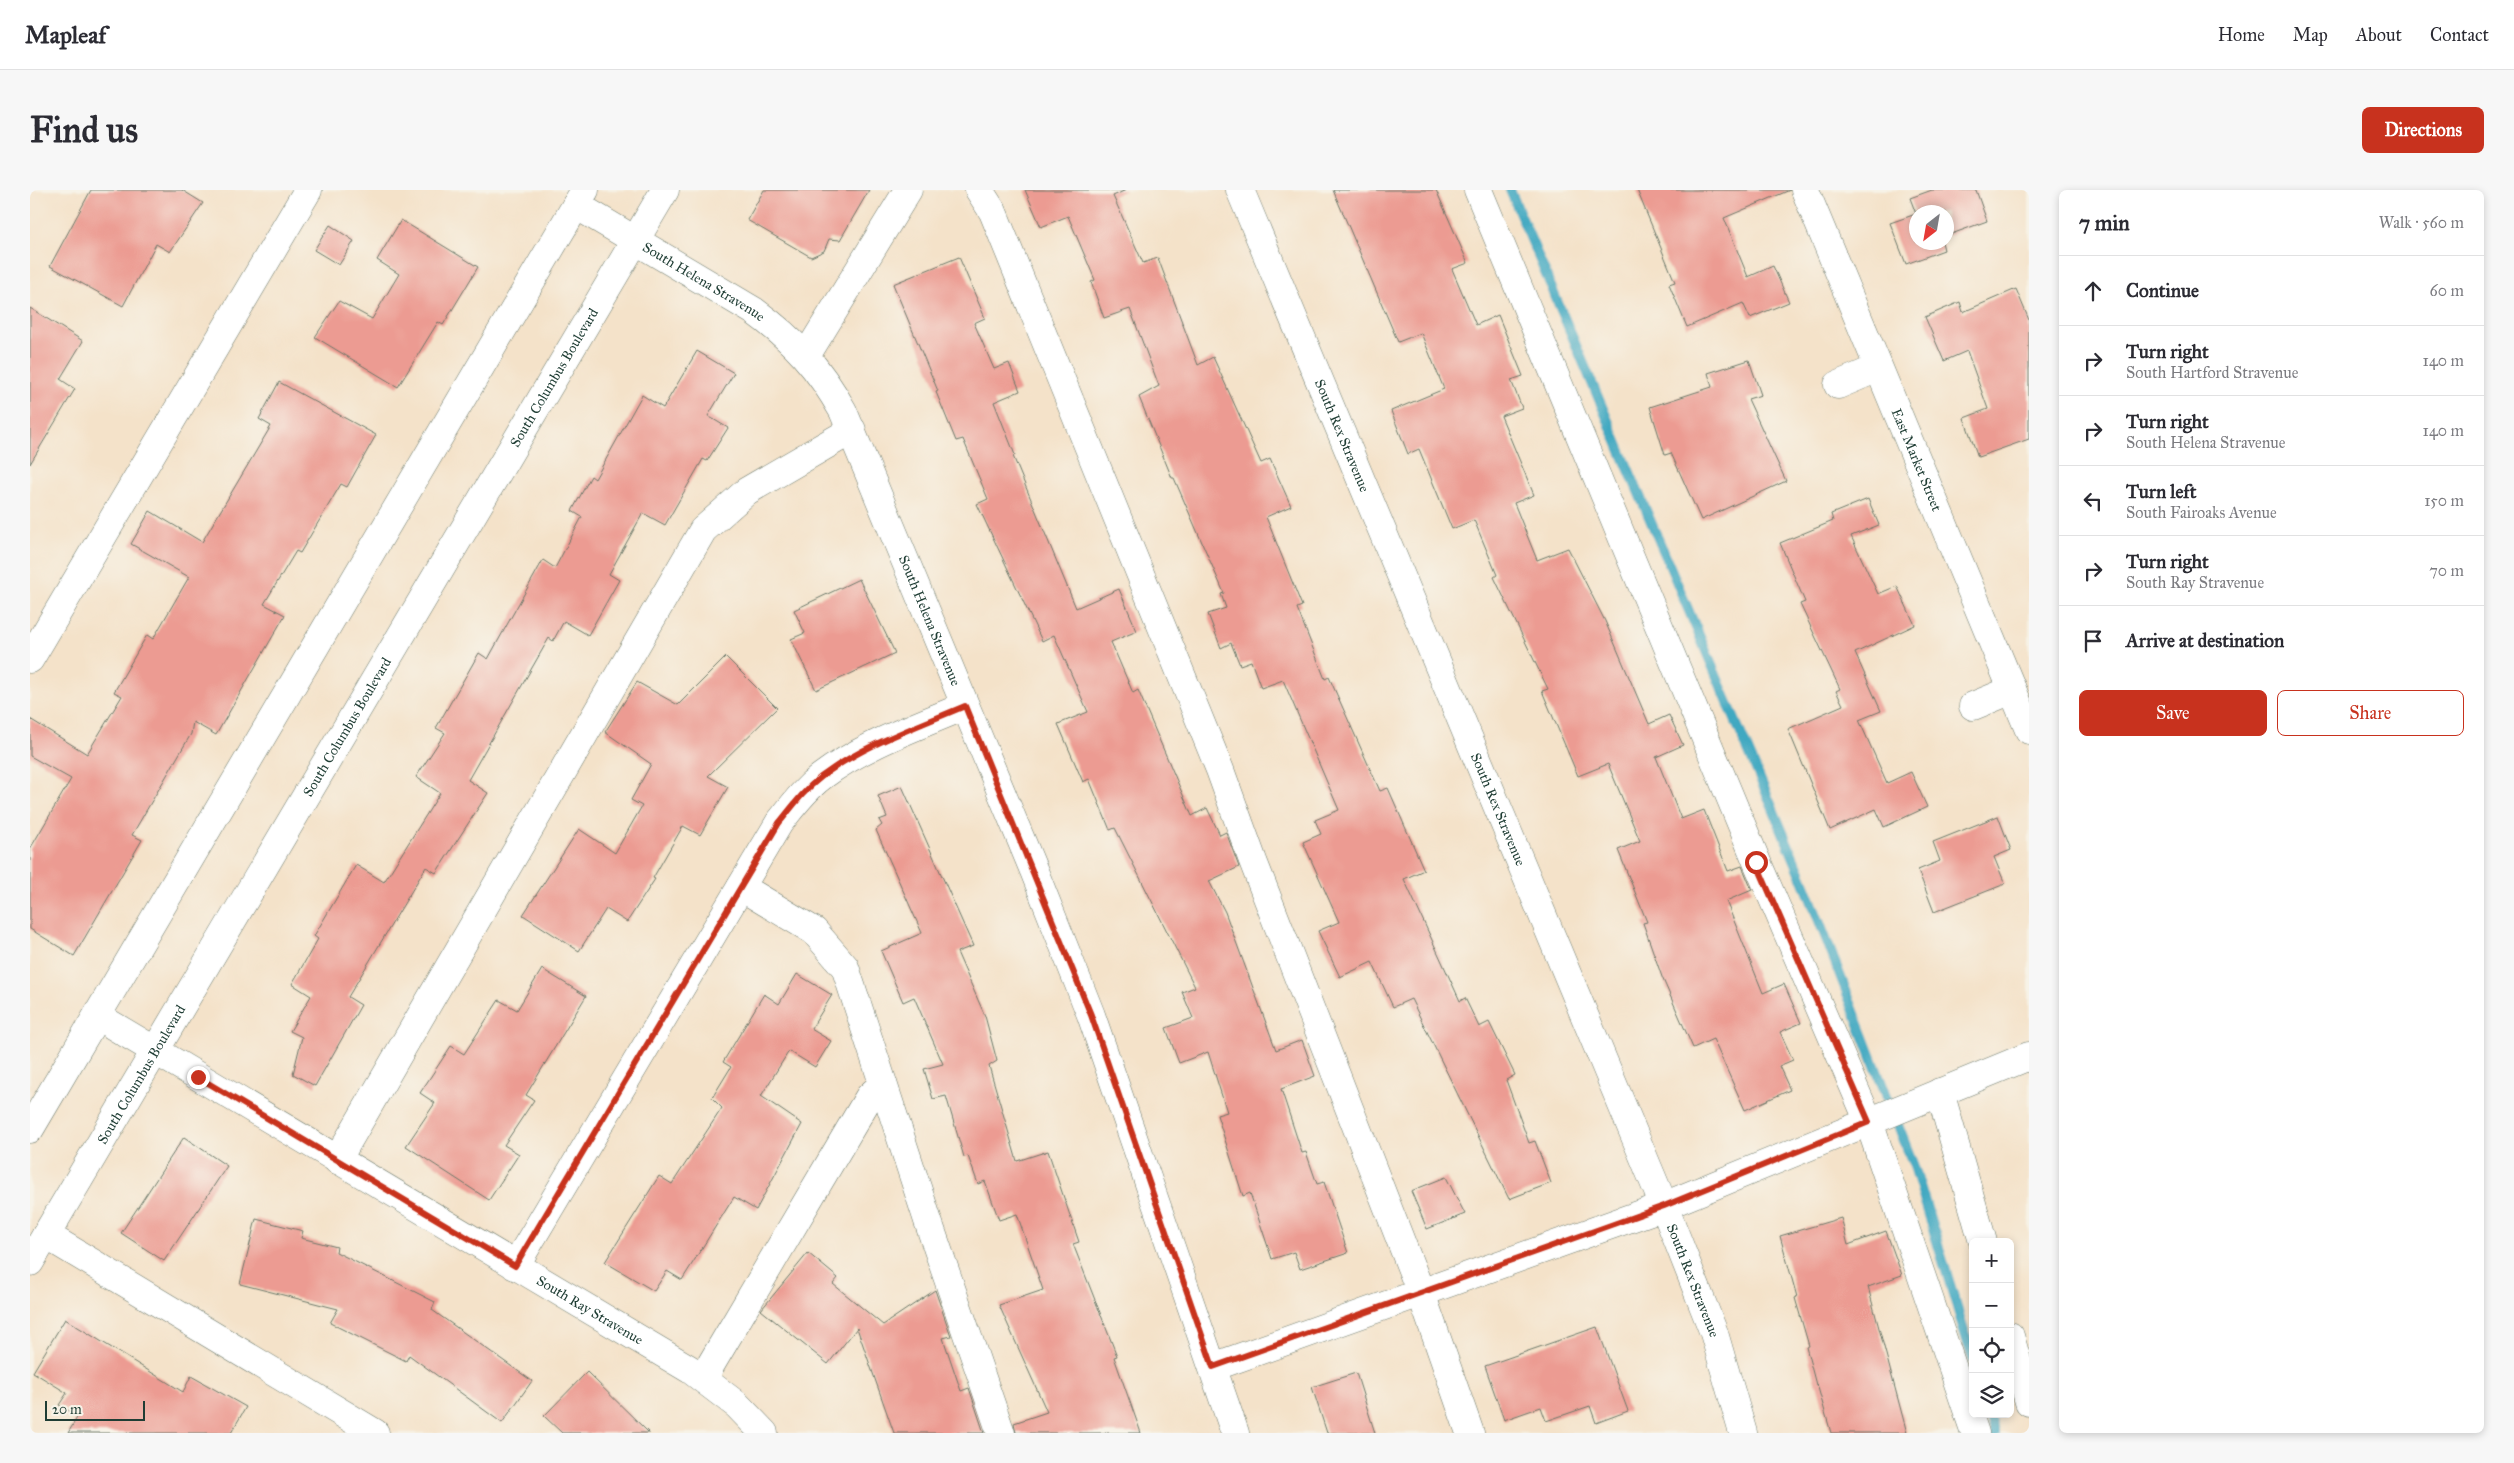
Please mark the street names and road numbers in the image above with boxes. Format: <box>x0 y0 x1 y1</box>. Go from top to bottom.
street label: South Helena Stravenue <box>640 238 769 325</box>
street label: South Columbus Boulevard <box>506 305 602 450</box>
street label: South Rex Stravenue <box>1311 377 1374 495</box>
street label: East Market Street <box>1888 406 1946 514</box>
street label: South Helena Stravenue <box>895 553 965 688</box>
street label: South Columbus Boulevard <box>299 654 395 799</box>
street label: South Rex Stravenue <box>1467 750 1530 868</box>
street label: South Columbus Boulevard <box>93 1002 189 1147</box>
street label: South Rex Stravenue <box>1663 1221 1723 1339</box>
street label: South Ray Stravenue <box>534 1272 647 1348</box>

